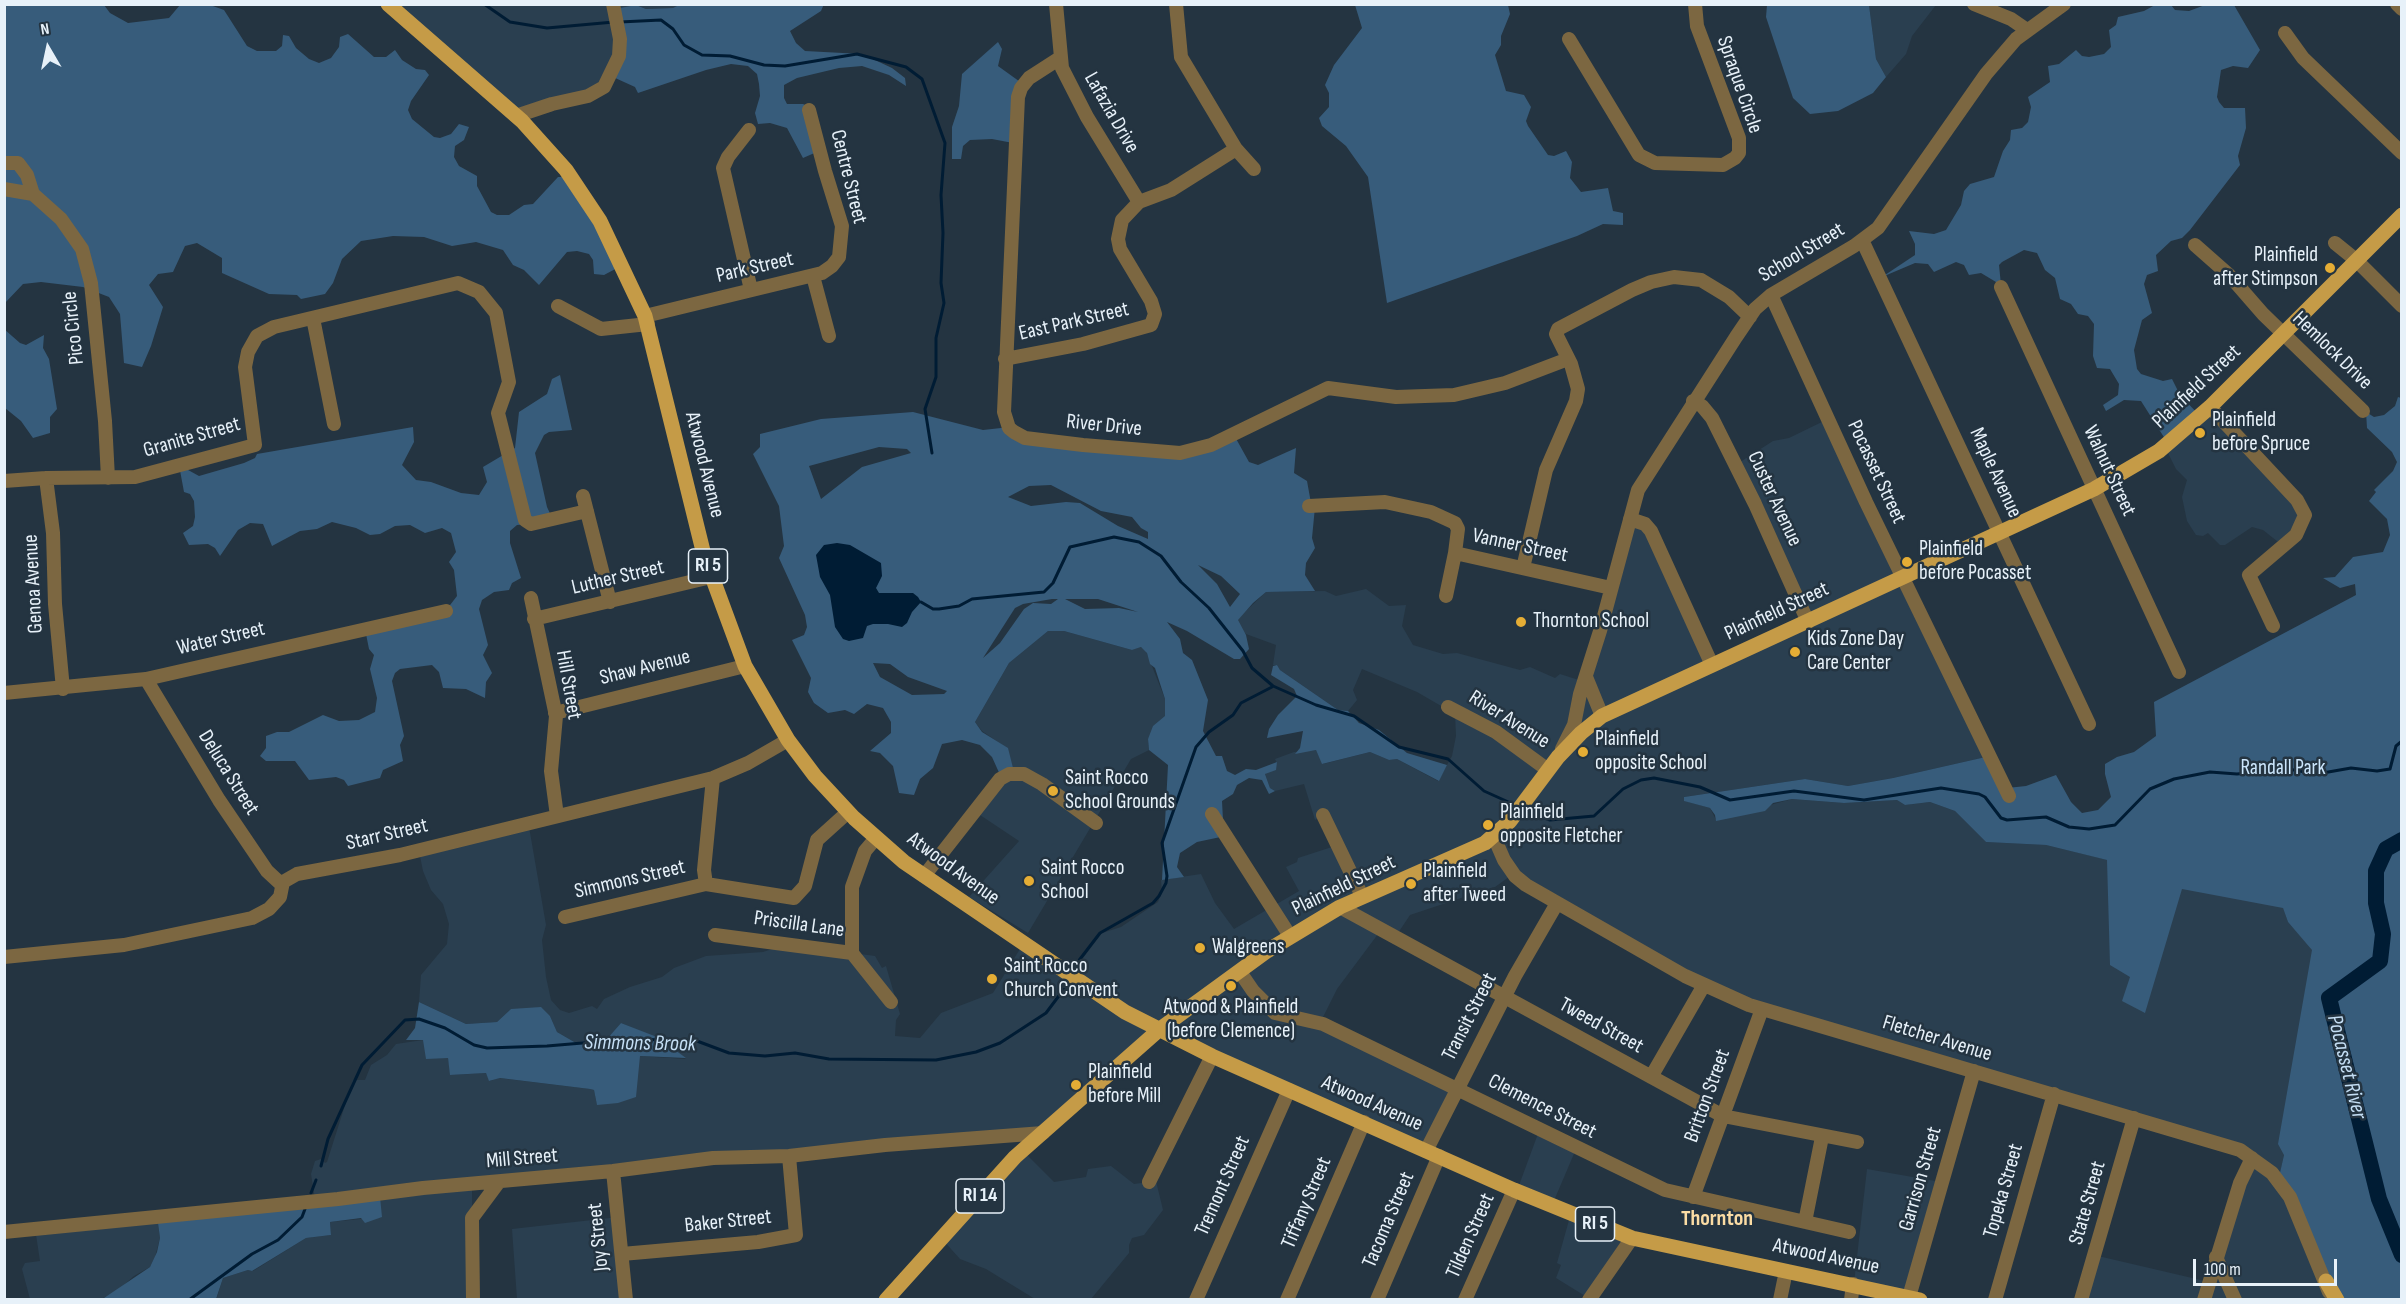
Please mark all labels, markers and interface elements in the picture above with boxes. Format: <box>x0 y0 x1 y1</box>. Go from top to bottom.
north arrow <box>18 18 78 78</box>
text: N <box>39 20 51 40</box>
street label: Spraque Circle <box>1711 33 1767 137</box>
street label: Lafazia Drive <box>1078 68 1144 158</box>
street label: Centre Street <box>824 127 872 227</box>
street label: School Street <box>1755 218 1849 288</box>
place label: Plainfield after Stimpson <box>2213 243 2318 293</box>
street label: Park Street <box>714 247 796 289</box>
marker: Plainfield after Stimpson <box>2323 261 2337 275</box>
street label: Pico Circle <box>58 290 90 366</box>
street label: East Park Street <box>1017 297 1131 347</box>
street label: Hemlock Drive <box>2287 307 2377 395</box>
street label: Plainfield Street <box>2148 340 2246 434</box>
place label: Plainfield before Spruce <box>2212 408 2310 458</box>
street label: River Drive <box>1065 409 1143 443</box>
street label: Atwood Avenue <box>679 410 729 520</box>
street label: Granite Street <box>141 412 243 464</box>
street label: Pocasset Street <box>1841 416 1911 528</box>
street label: Walnut Street <box>2077 422 2141 520</box>
street label: Maple Avenue <box>1963 424 2027 522</box>
marker: Plainfield before Spruce <box>2193 426 2207 440</box>
street label: Custer Avenue <box>1741 448 1807 550</box>
street label: Vanner Street <box>1470 524 1570 568</box>
street label: Genoa Avenue <box>19 534 49 634</box>
place label: Plainfield before Pocasset <box>1919 537 2031 587</box>
road number: RI 5 <box>688 549 728 583</box>
street label: Luther Street <box>569 555 667 601</box>
marker: Plainfield before Pocasset <box>1900 555 1914 569</box>
street label: Plainfield Street <box>1721 577 1833 647</box>
place label: Thornton School <box>1533 609 1649 635</box>
marker: Thornton School <box>1514 615 1528 629</box>
street label: Water Street <box>175 617 267 661</box>
place label: Kids Zone Day Care Center <box>1807 627 1904 677</box>
street label: Shaw Avenue <box>597 645 693 691</box>
marker: Kids Zone Day Care Center <box>1788 645 1802 659</box>
street label: Hill Street <box>550 648 586 722</box>
street label: River Avenue <box>1464 685 1554 755</box>
street label: Deluca Street <box>192 726 264 820</box>
place label: Plainfield opposite School <box>1595 727 1707 777</box>
marker: Plainfield opposite School <box>1576 745 1590 759</box>
park label: Randall Park <box>2240 756 2326 782</box>
place label: Saint Rocco School Grounds <box>1065 766 1175 816</box>
marker: Saint Rocco School Grounds <box>1046 784 1060 798</box>
place label: Plainfield opposite Fletcher <box>1500 800 1623 850</box>
street label: Starr Street <box>344 813 430 857</box>
marker: Plainfield opposite Fletcher <box>1481 818 1495 832</box>
street label: Atwood Avenue <box>902 827 1004 911</box>
street label: Plainfield Street <box>1288 850 1400 922</box>
street label: Simmons Street <box>572 855 688 905</box>
place label: Saint Rocco School <box>1041 856 1124 906</box>
place label: Plainfield after Tweed <box>1423 859 1506 909</box>
marker: Saint Rocco School <box>1022 874 1036 888</box>
marker: Plainfield after Tweed <box>1404 877 1418 891</box>
street label: Priscilla Lane <box>752 906 846 944</box>
place label: Walgreens <box>1212 935 1285 961</box>
marker: Walgreens <box>1193 941 1207 955</box>
place label: Saint Rocco Church Convent <box>1004 954 1118 1004</box>
street label: Transit Street <box>1437 969 1503 1065</box>
marker: Saint Rocco Church Convent <box>985 972 999 986</box>
marker: Atwood & Plainfield (before Clemence) <box>1224 979 1238 993</box>
street label: Tweed Street <box>1554 993 1648 1059</box>
place label: Atwood & Plainfield (before Clemence) <box>1164 995 1298 1045</box>
street label: Fletcher Avenue <box>1879 1010 1995 1068</box>
water label: Pocasset River <box>2320 1012 2372 1122</box>
water label: Simmons Brook <box>584 1030 696 1058</box>
street label: Britton Street <box>1680 1046 1736 1146</box>
place label: Plainfield before Mill <box>1088 1060 1161 1110</box>
street label: Clemence Street <box>1484 1069 1600 1145</box>
street label: Atwood Avenue <box>1318 1071 1426 1137</box>
marker: Plainfield before Mill <box>1069 1078 1083 1092</box>
street label: Garrison Street <box>1894 1124 1948 1234</box>
street label: Tremont Street <box>1190 1132 1256 1240</box>
street label: Topeka Street <box>1979 1141 2029 1241</box>
street label: Mill Street <box>485 1143 559 1175</box>
street label: Tiffany Street <box>1276 1153 1338 1253</box>
street label: State Street <box>2064 1158 2112 1248</box>
street label: Tacoma Street <box>1358 1168 1420 1272</box>
road number: RI 14 <box>956 1179 1004 1213</box>
street label: Tilden Street <box>1441 1190 1501 1282</box>
street label: Joy Street <box>583 1202 615 1272</box>
street label: Baker Street <box>683 1205 773 1239</box>
district label: Thornton <box>1681 1206 1753 1232</box>
road number: RI 5 <box>1576 1207 1614 1241</box>
street label: Atwood Avenue <box>1771 1233 1881 1281</box>
scale bar <box>2196 1247 2340 1285</box>
text: 100 m <box>2204 1259 2241 1280</box>

